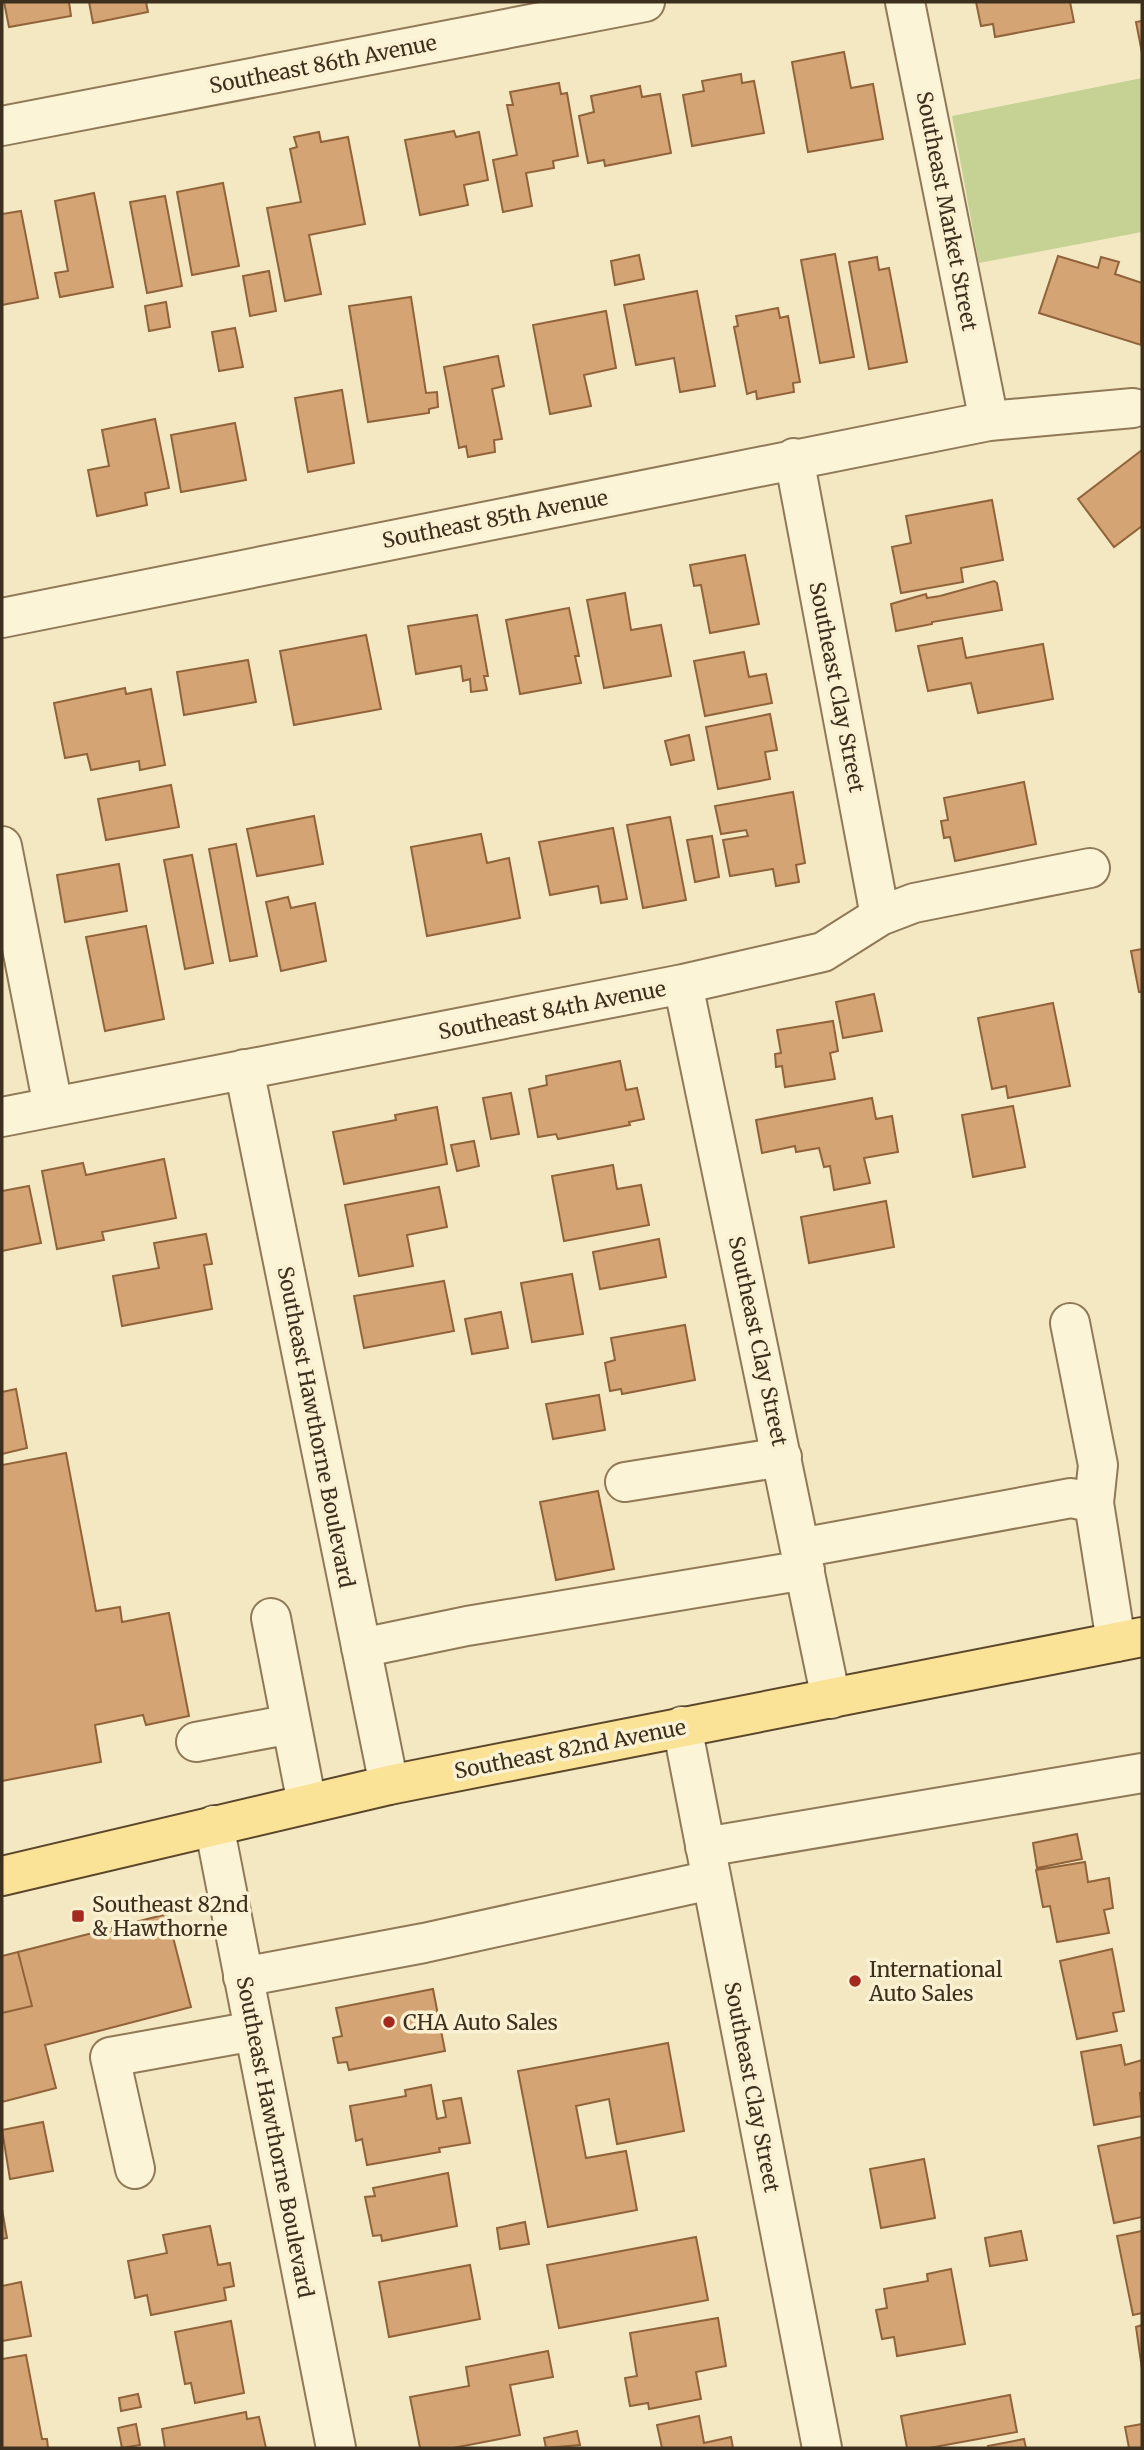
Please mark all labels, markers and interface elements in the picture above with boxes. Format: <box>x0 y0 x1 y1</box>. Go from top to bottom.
street label: Southeast 86th Avenue <box>207 29 439 99</box>
street label: Southeast Market Street <box>911 89 983 333</box>
street label: Southeast 85th Avenue <box>380 484 610 554</box>
street label: Southeast Clay Street <box>803 579 871 795</box>
street label: Southeast 84th Avenue <box>436 975 668 1045</box>
street label: Southeast Clay Street <box>723 1234 793 1448</box>
street label: Southeast Hawthorne Boulevard <box>272 1264 361 1590</box>
street label: Southeast 82nd Avenue <box>452 1713 688 1785</box>
place label: Southeast 82nd & Hawthorne <box>92 1891 249 1942</box>
marker: Southeast 82nd & Hawthorne <box>70 1908 86 1924</box>
place label: International Auto Sales <box>868 1956 1003 2007</box>
marker: International Auto Sales <box>847 1973 863 1989</box>
street label: Southeast Hawthorne Boulevard <box>231 1974 320 2300</box>
street label: Southeast Clay Street <box>718 1979 786 2195</box>
place label: CHA Auto Sales <box>403 2009 558 2036</box>
marker: CHA Auto Sales <box>381 2014 397 2030</box>

